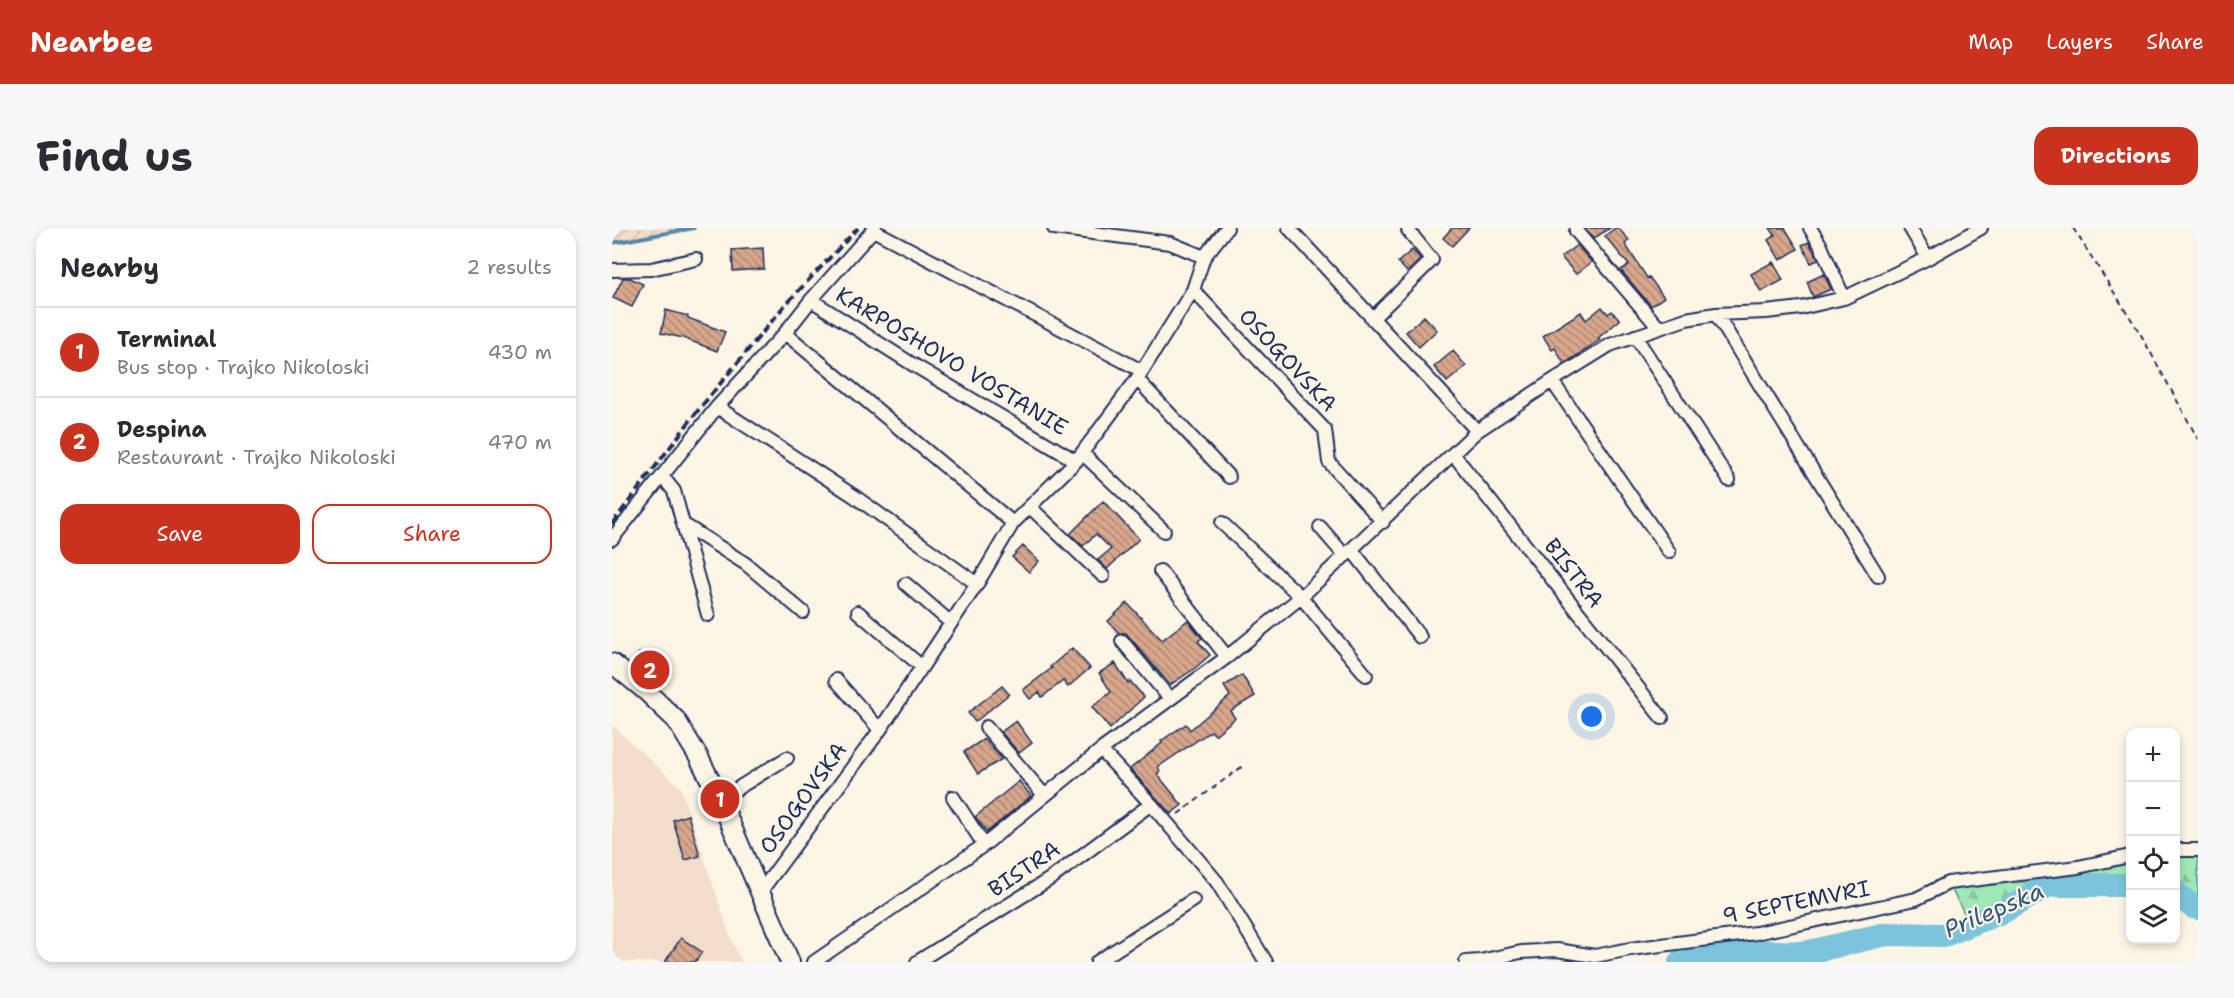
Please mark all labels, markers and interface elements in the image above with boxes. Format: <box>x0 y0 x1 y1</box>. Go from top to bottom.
text: Nearbee <box>30 23 153 61</box>
text: Map <box>1968 28 2013 56</box>
text: Layers <box>2046 28 2113 56</box>
text: Share <box>2146 28 2204 56</box>
button: Directions <box>2034 127 2198 185</box>
text: Find us <box>36 128 193 184</box>
text: Nearby <box>60 250 159 285</box>
text: 2 results <box>466 254 552 280</box>
street label: KARPOSHOVO VOSTANIE <box>831 280 1073 442</box>
street label: OSOGOVSKA <box>1233 302 1343 418</box>
text: Terminal <box>117 325 216 354</box>
text: 1 <box>75 339 84 365</box>
text: 430 m <box>488 339 552 365</box>
text: Bus stop · Trajko Nikoloski <box>117 354 370 380</box>
text: Despina <box>117 415 206 444</box>
text: 2 <box>73 429 87 455</box>
text: 470 m <box>488 429 552 455</box>
text: Restaurant · Trajko Nikoloski <box>117 444 396 470</box>
button: Save <box>60 504 300 564</box>
button: Share <box>312 504 552 564</box>
street label: BISTRA <box>1538 532 1610 614</box>
pin: 2 <box>630 648 669 692</box>
your location <box>1577 702 1606 731</box>
map controls <box>2126 728 2180 944</box>
button: + <box>2126 728 2180 782</box>
street label: OSOGOVSKA <box>753 736 853 860</box>
pin: 1 <box>700 776 740 822</box>
button: − <box>2126 782 2180 836</box>
street label: BISTRA <box>982 834 1066 904</box>
button: locate <box>2126 836 2180 890</box>
street label: 9 SEPTEMVRI <box>1720 873 1872 931</box>
water label: Prilepska <box>1939 875 2049 945</box>
button: layers <box>2126 890 2180 944</box>

